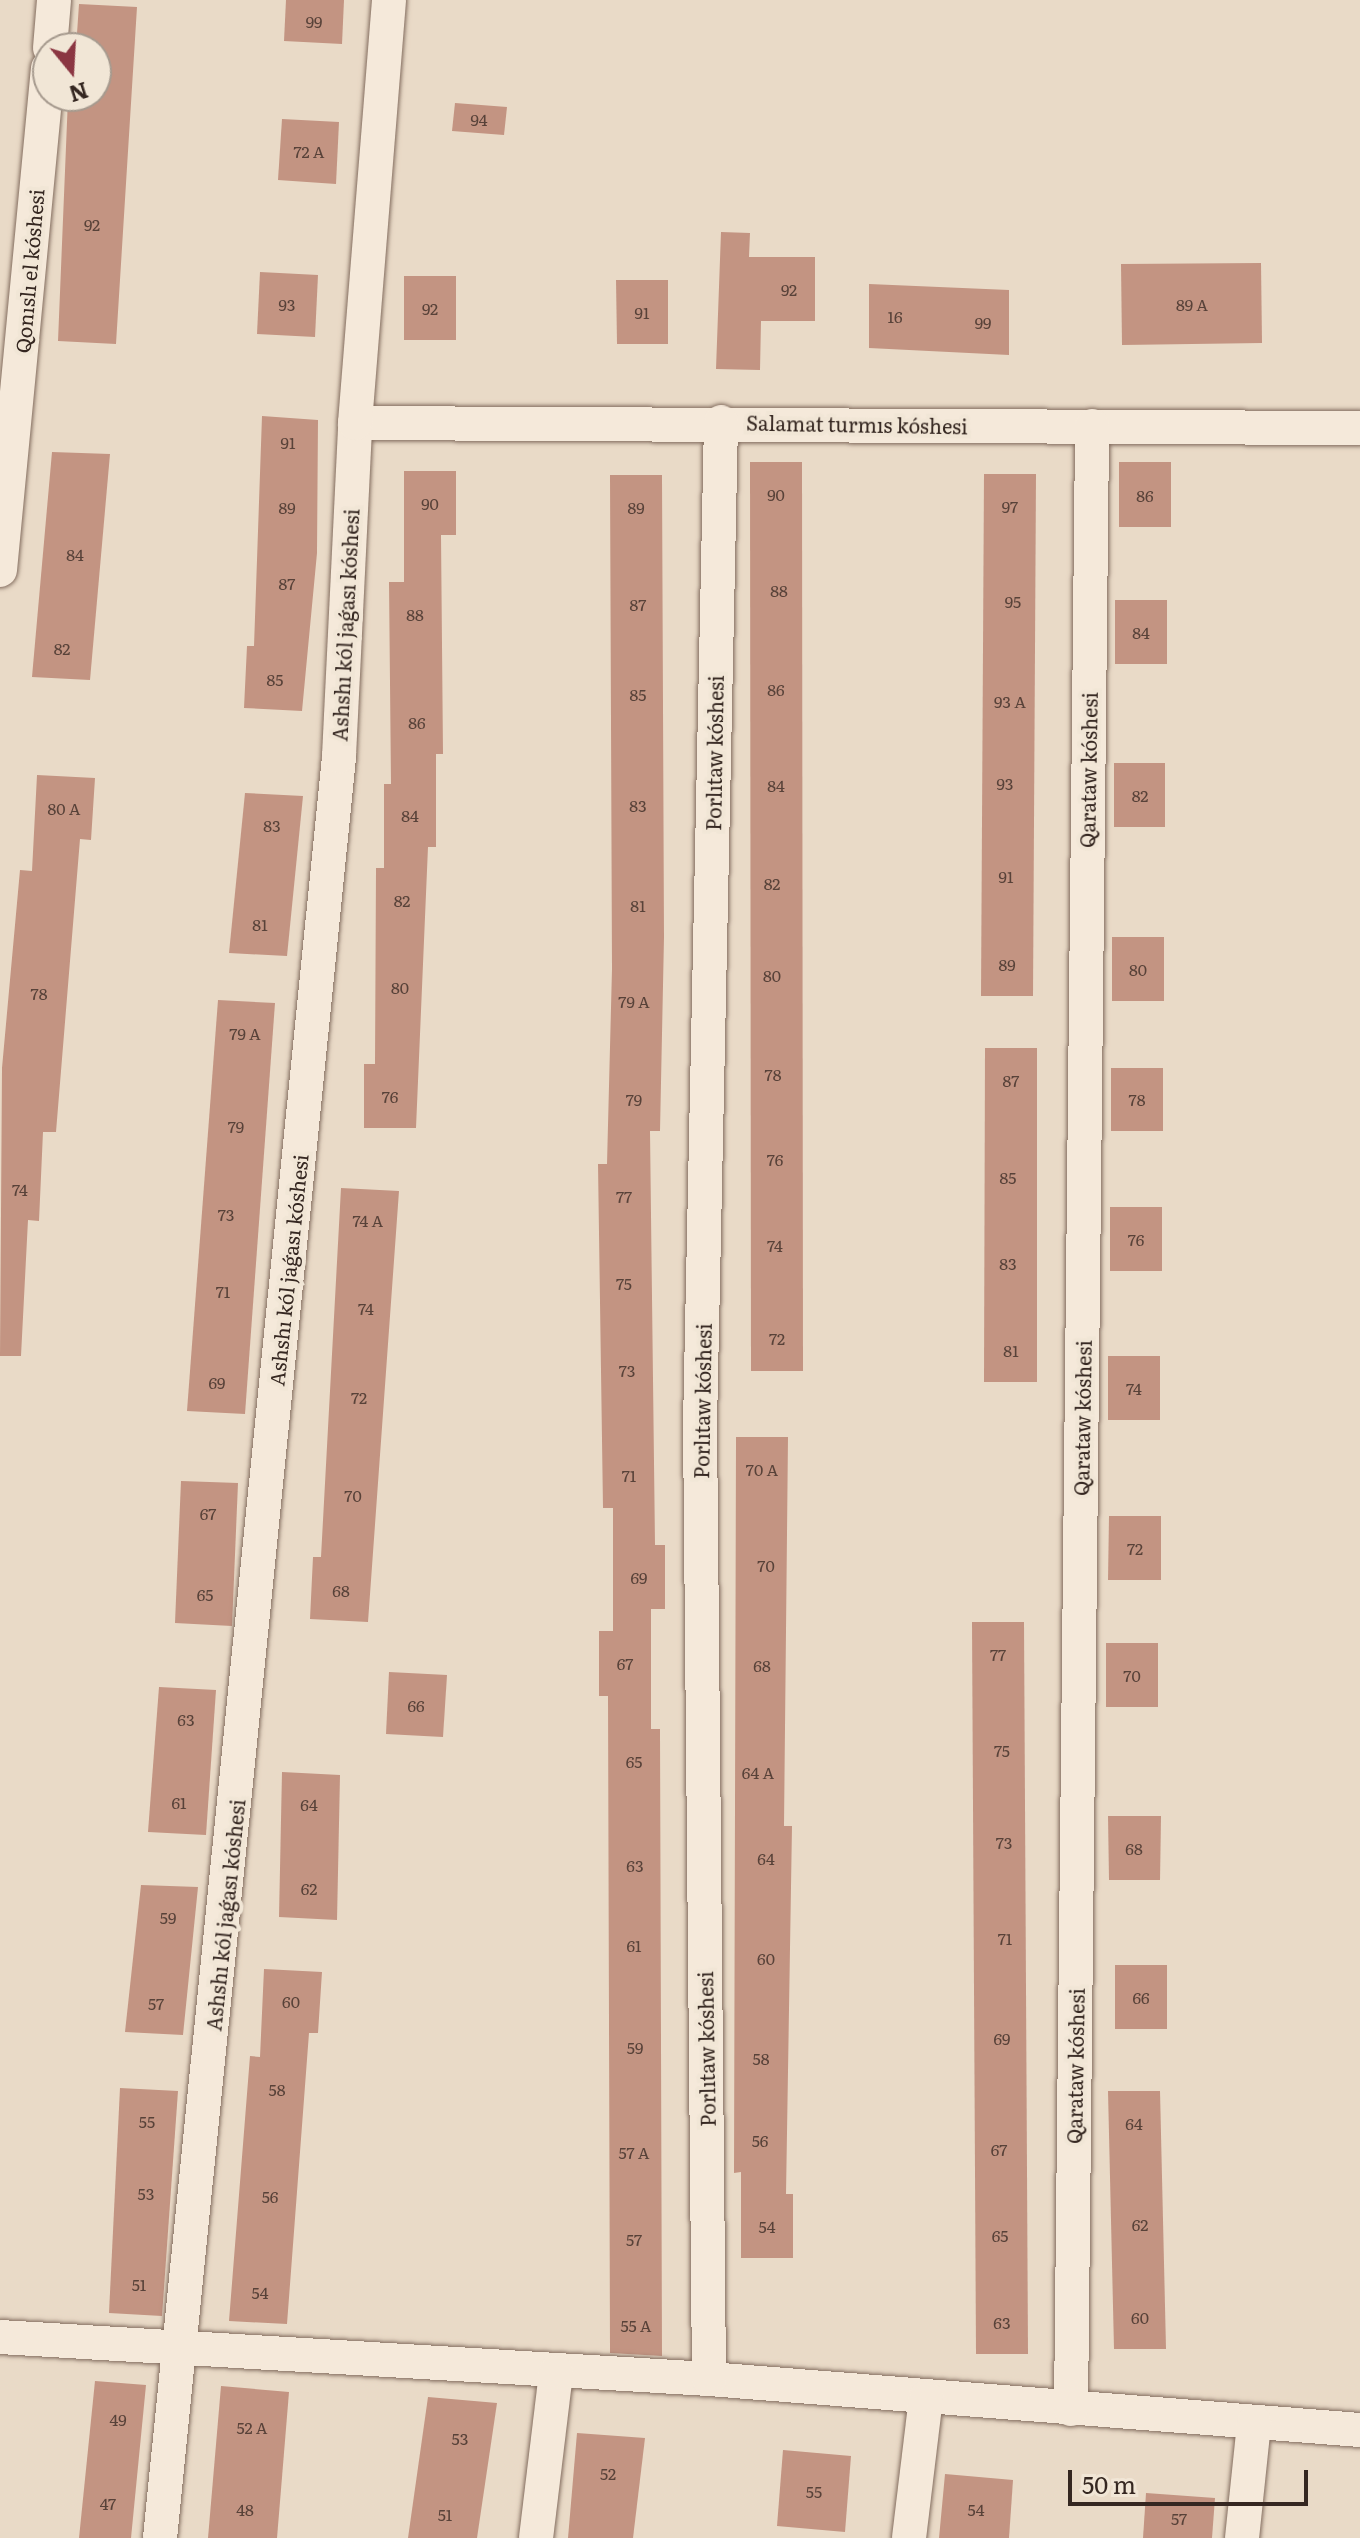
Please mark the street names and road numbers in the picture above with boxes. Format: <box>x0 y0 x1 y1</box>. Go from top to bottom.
street label: Qonıslı el kóshesi <box>10 188 48 354</box>
street label: Salamat turmıs kóshesi <box>746 410 968 438</box>
street label: Ashshı kól jaǵası kóshesi <box>327 508 363 742</box>
street label: Porlıtaw kóshesi <box>701 675 727 831</box>
street label: Qarataw kóshesi <box>1075 692 1101 848</box>
street label: Ashshı kól jaǵası kóshesi <box>264 1153 312 1387</box>
street label: Porlıtaw kóshesi <box>689 1323 715 1479</box>
street label: Qarataw kóshesi <box>1069 1340 1095 1496</box>
street label: Ashshı kól jaǵası kóshesi <box>201 1798 249 2032</box>
street label: Porlıtaw kóshesi <box>693 1971 719 2127</box>
street label: Qarataw kóshesi <box>1062 1988 1088 2144</box>

